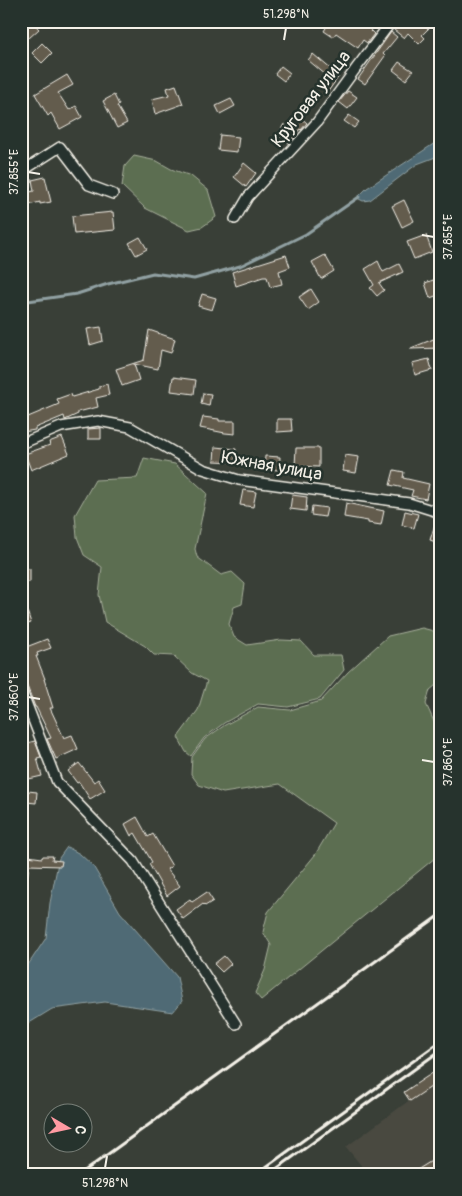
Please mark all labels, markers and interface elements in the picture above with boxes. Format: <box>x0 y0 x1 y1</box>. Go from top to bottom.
text: 51.298°N <box>263 7 309 22</box>
street label: Круговая улица <box>266 46 356 152</box>
text: 37.855°E <box>7 149 22 195</box>
text: 37.855°E <box>441 214 456 260</box>
street label: Южная улица <box>220 446 324 486</box>
text: 37.860°E <box>7 673 22 721</box>
text: 37.860°E <box>441 738 456 786</box>
north arrow <box>42 1104 92 1154</box>
text: С <box>71 1124 89 1136</box>
text: 51.298°N <box>82 1176 128 1191</box>

